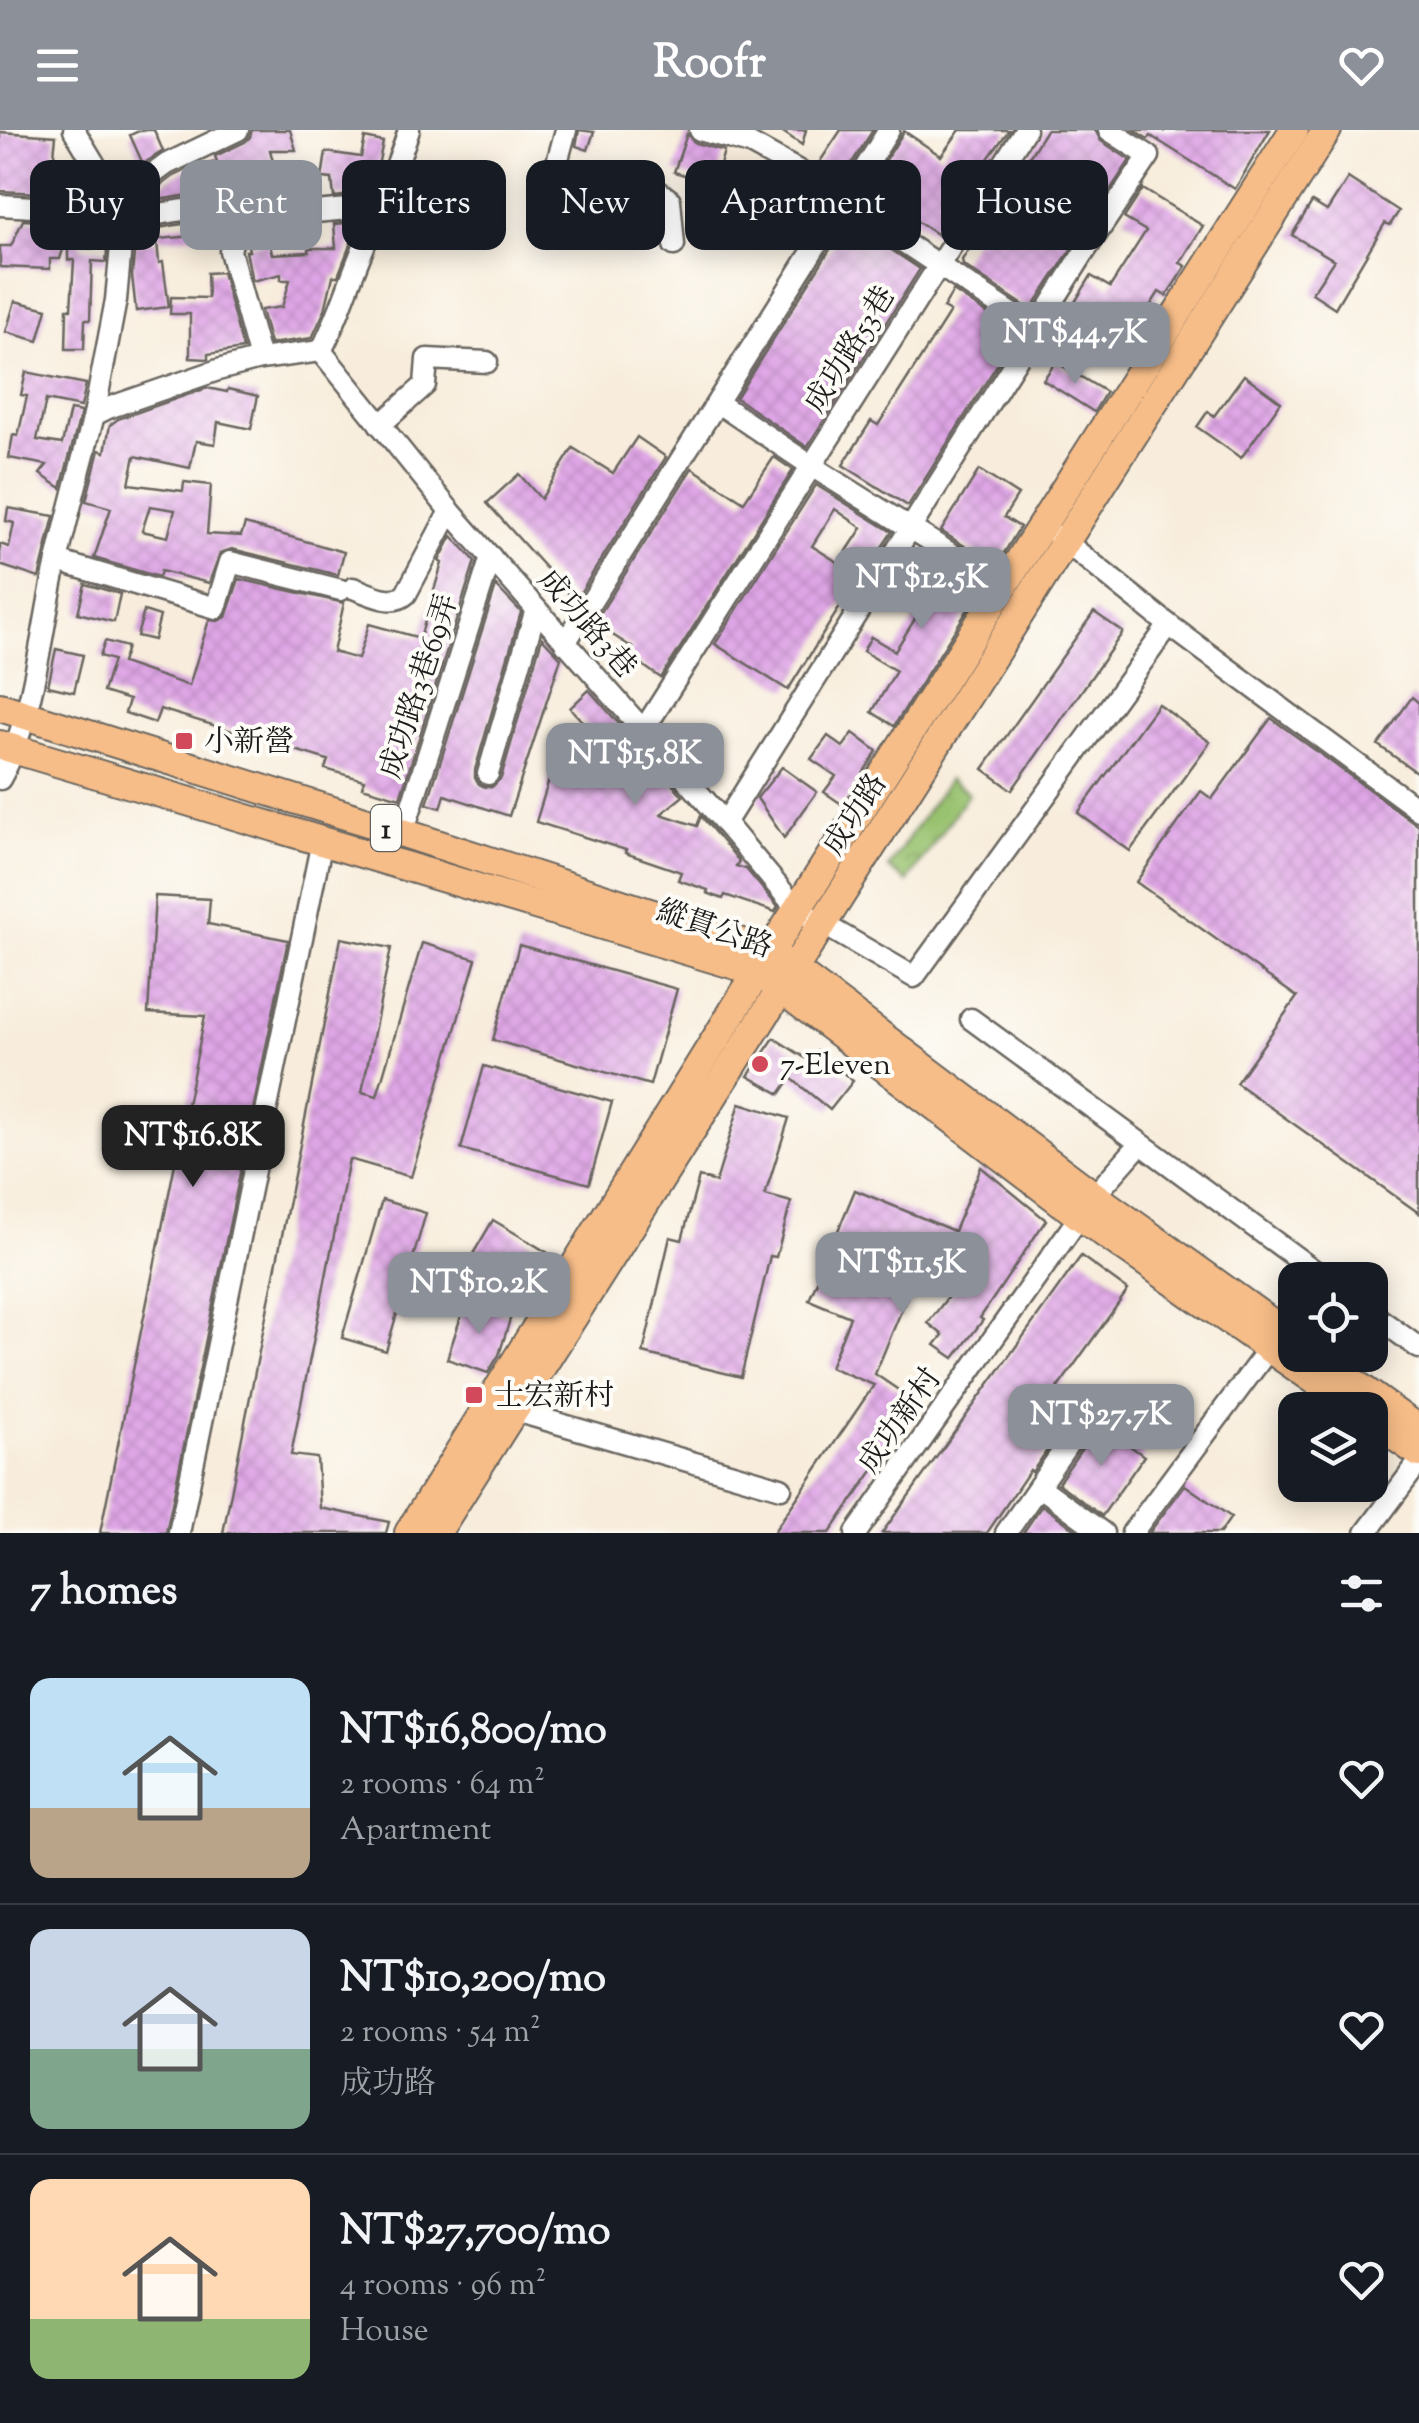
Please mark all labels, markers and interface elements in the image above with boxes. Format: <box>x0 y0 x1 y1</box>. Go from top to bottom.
text: Roofr <box>653 33 766 98</box>
icon: menu <box>30 38 85 93</box>
icon: heart <box>1334 38 1389 93</box>
chip: Buy <box>30 160 160 250</box>
chip: Rent <box>180 160 322 250</box>
chip: Filters <box>342 160 506 250</box>
chip: New <box>526 160 665 250</box>
chip: Apartment <box>685 160 921 250</box>
chip: House <box>941 160 1108 250</box>
street label: 成功路53巷 <box>795 279 907 422</box>
pin: NT$44.7K <box>972 302 1178 387</box>
text: NT$44.7K <box>1003 311 1147 357</box>
pin: NT$12.5K <box>819 547 1025 632</box>
text: NT$12.5K <box>855 556 989 602</box>
street label: 成功路3巷 <box>527 561 646 689</box>
street label: 成功路3巷69弄 <box>370 589 470 785</box>
place label: 小新營 <box>204 722 294 765</box>
pin: NT$15.8K <box>532 723 738 808</box>
marker: 小新營 <box>173 730 195 752</box>
text: NT$15.8K <box>568 732 702 778</box>
street label: 成功路 <box>814 766 899 865</box>
road number: 1 <box>371 805 401 851</box>
street label: 縱貫公路 <box>650 891 778 970</box>
place label: 7-Eleven <box>780 1045 891 1088</box>
marker: 7-Eleven <box>749 1053 771 1075</box>
pin: NT$16.8K <box>90 1105 296 1190</box>
text: NT$16.8K <box>124 1114 262 1160</box>
pin: NT$11.5K <box>799 1232 1005 1317</box>
text: NT$11.5K <box>837 1241 967 1287</box>
pin: NT$10.2K <box>376 1252 582 1337</box>
text: NT$10.2K <box>410 1261 548 1307</box>
map controls <box>1278 1262 1388 1502</box>
button: locate <box>1278 1262 1388 1372</box>
street label: 成功新村 <box>849 1360 953 1483</box>
place label: 士宏新村 <box>494 1376 614 1419</box>
marker: 士宏新村 <box>463 1384 485 1406</box>
pin: NT$27.7K <box>998 1384 1204 1469</box>
button: layers <box>1278 1392 1388 1502</box>
text: NT$27.7K <box>1030 1393 1172 1439</box>
text: 7 homes <box>30 1563 178 1623</box>
icon: filters <box>1334 1566 1389 1621</box>
text: NT$16,800/mo <box>340 1702 607 1762</box>
icon: home <box>110 1718 230 1838</box>
icon: heart <box>1334 1751 1389 1806</box>
text: 2 rooms · 64 m² <box>340 1762 545 1808</box>
text: Apartment <box>340 1808 491 1854</box>
text: NT$10,200/mo <box>340 1950 606 2010</box>
icon: home <box>110 1969 230 2089</box>
icon: heart <box>1334 2002 1389 2057</box>
text: 2 rooms · 54 m² <box>340 2010 541 2056</box>
text: 成功路 <box>340 2062 436 2108</box>
text: NT$27,700/mo <box>340 2203 610 2263</box>
icon: home <box>110 2219 230 2339</box>
icon: heart <box>1334 2252 1389 2307</box>
text: 4 rooms · 96 m² <box>340 2263 546 2309</box>
text: House <box>340 2309 429 2355</box>

